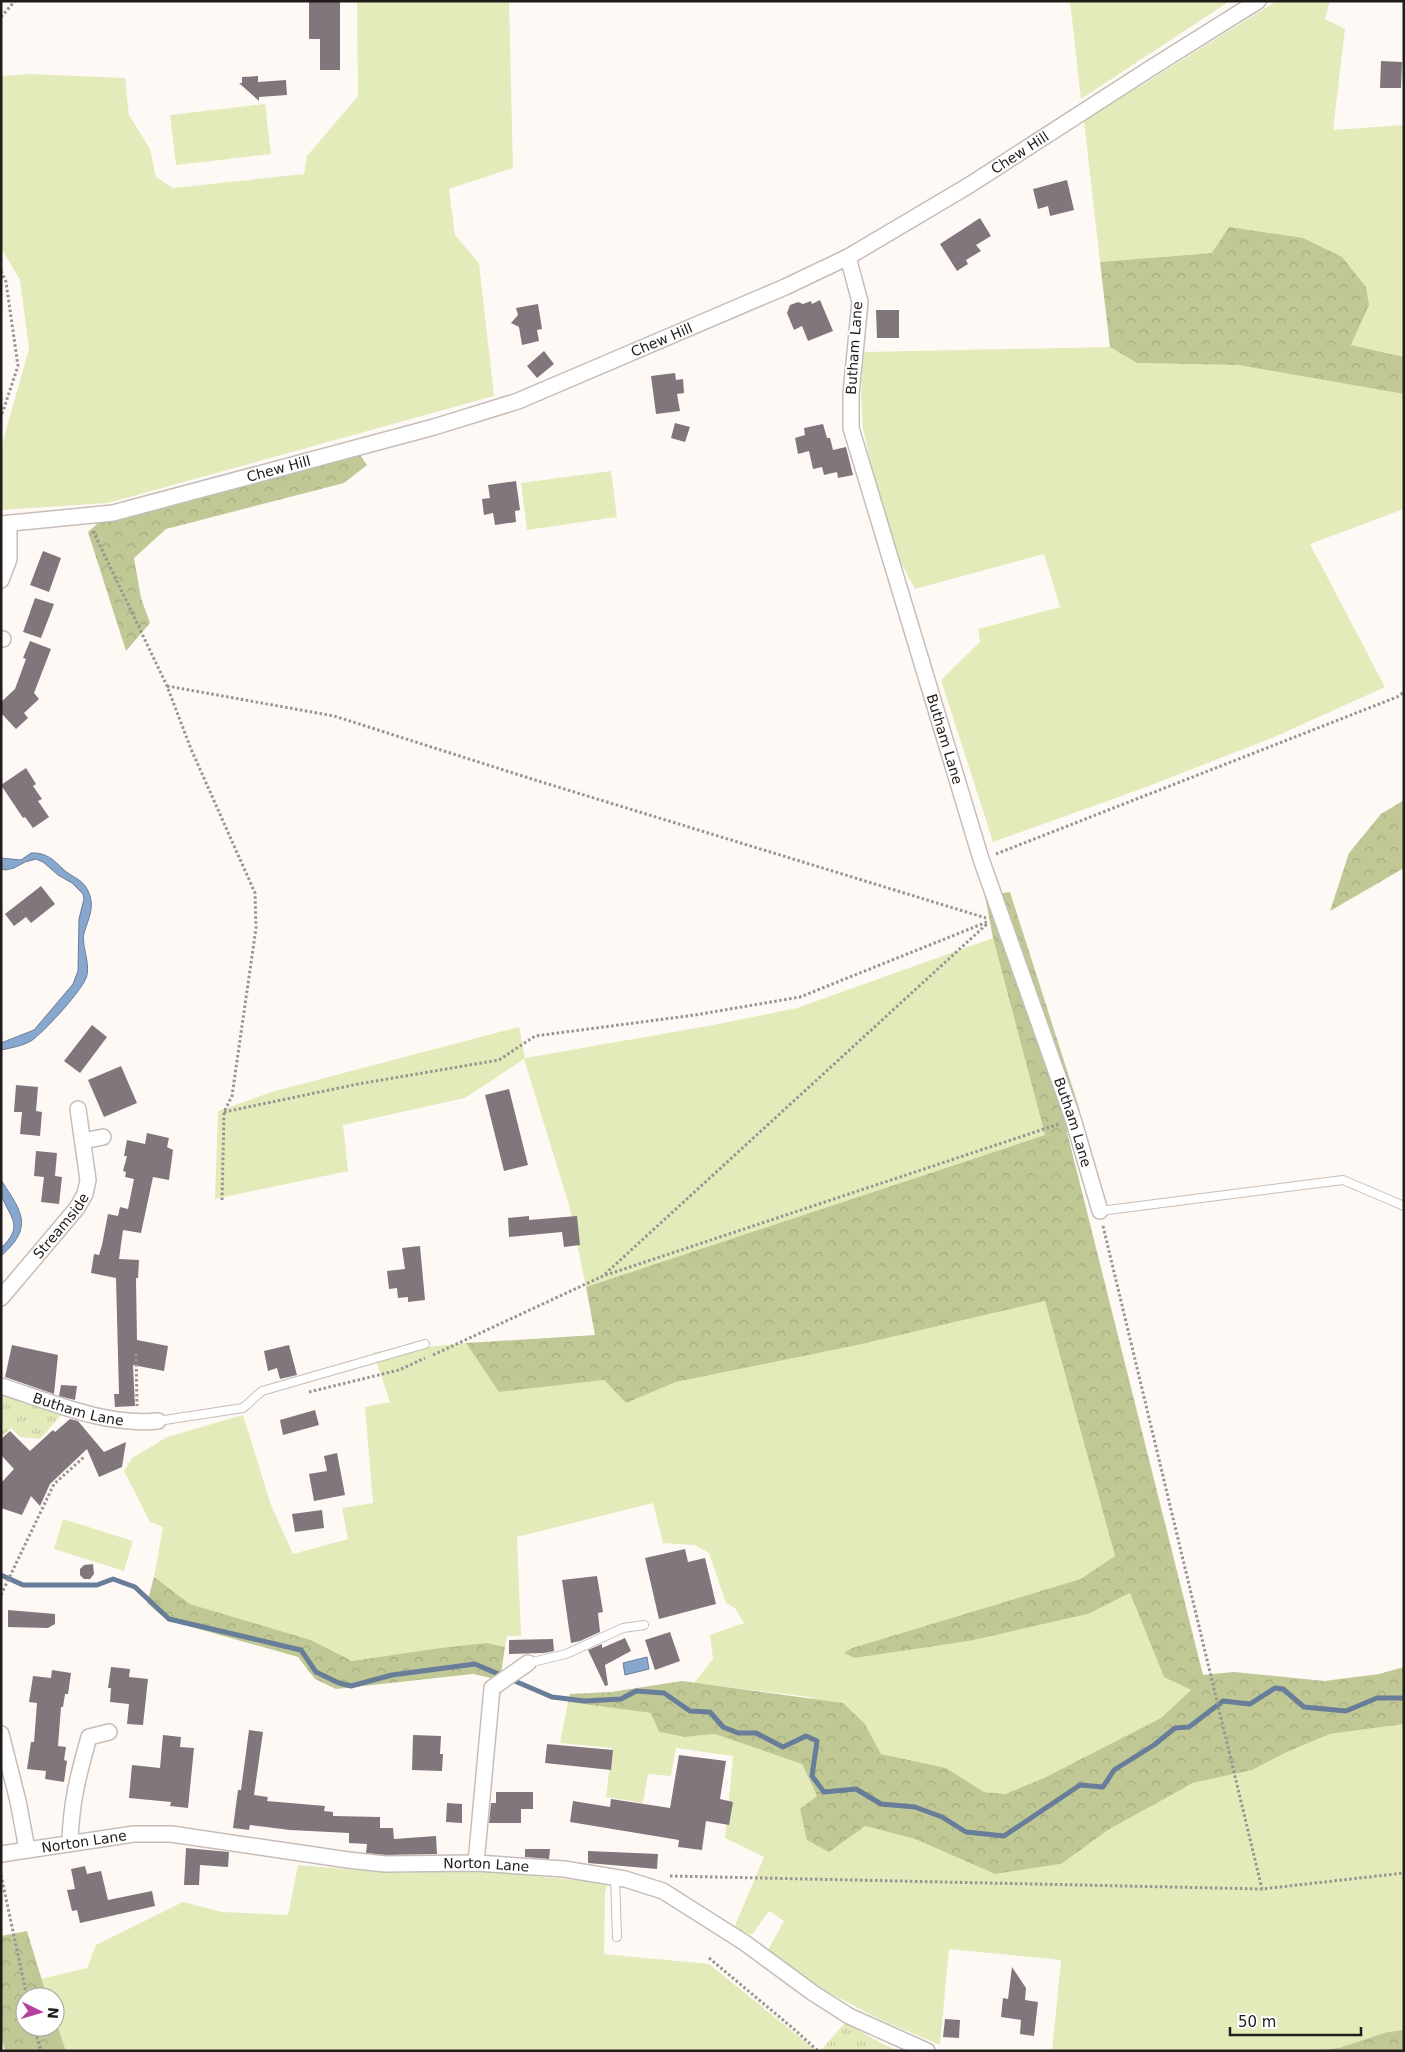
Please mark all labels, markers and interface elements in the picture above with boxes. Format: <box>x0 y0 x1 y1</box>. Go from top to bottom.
street label: Chew Hill <box>988 128 1052 177</box>
street label: Butham Lane <box>843 301 865 395</box>
street label: Chew Hill <box>628 319 695 360</box>
street label: Chew Hill <box>245 452 312 485</box>
street label: Butham Lane <box>924 692 966 786</box>
street label: Butham Lane <box>1051 1075 1095 1169</box>
street label: Streamside <box>30 1190 92 1262</box>
street label: Butham Lane <box>31 1389 125 1429</box>
street label: Norton Lane <box>40 1827 128 1856</box>
street label: Norton Lane <box>443 1855 530 1875</box>
north arrow <box>15 1987 65 2037</box>
scale bar <box>1230 2004 1361 2036</box>
text: N <box>44 2007 61 2020</box>
text: 50 m <box>1238 2013 1276 2031</box>

